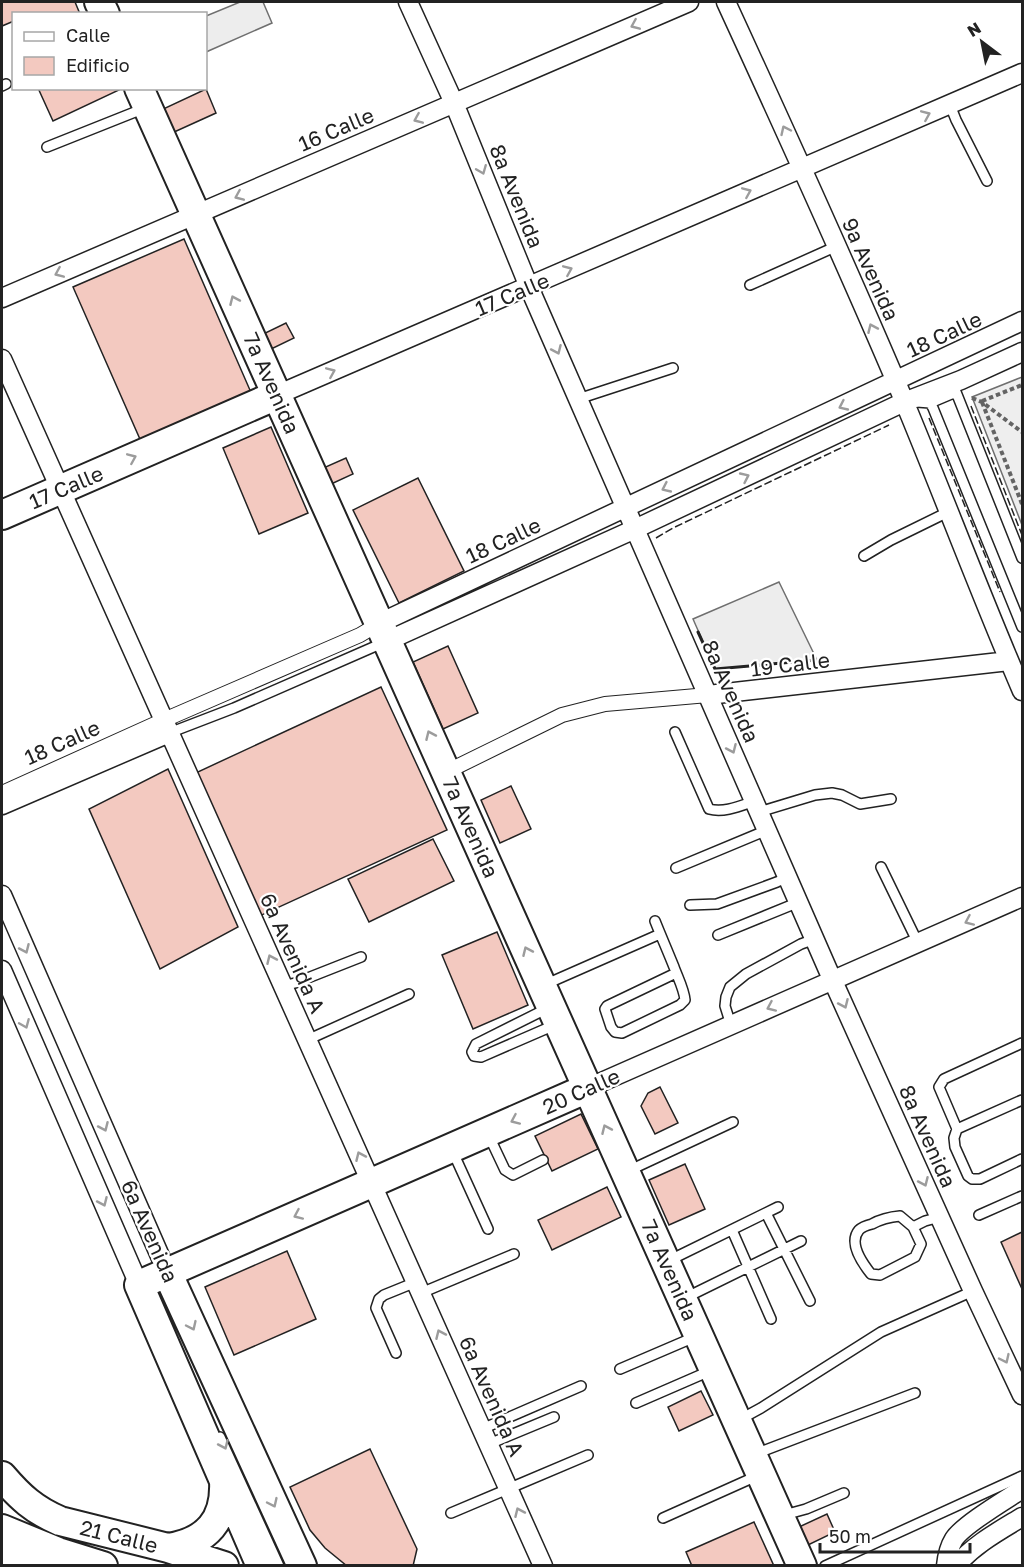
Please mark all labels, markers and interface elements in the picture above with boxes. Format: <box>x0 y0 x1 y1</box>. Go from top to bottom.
legend <box>12 12 207 90</box>
north arrow <box>952 12 1012 72</box>
one-way arrow <box>631 17 642 29</box>
text: N <box>964 18 985 41</box>
text: Calle <box>66 24 110 46</box>
text: Edificio <box>66 54 130 76</box>
street label: 16 Calle <box>294 101 378 157</box>
one-way arrow <box>919 110 930 122</box>
one-way arrow <box>413 111 424 123</box>
one-way arrow <box>780 125 792 136</box>
street label: 8a Avenida <box>484 140 550 252</box>
one-way arrow <box>475 164 487 175</box>
one-way arrow <box>234 188 245 200</box>
one-way arrow <box>740 188 751 200</box>
street label: 9a Avenida <box>837 214 905 324</box>
one-way arrow <box>55 265 66 277</box>
one-way arrow <box>561 265 572 277</box>
street label: 17 Calle <box>471 267 553 321</box>
one-way arrow <box>229 296 241 307</box>
street label: 18 Calle <box>902 305 986 363</box>
one-way arrow <box>867 323 879 334</box>
street label: 7a Avenida <box>238 328 306 438</box>
one-way arrow <box>550 344 562 355</box>
one-way arrow <box>325 367 336 379</box>
one-way arrow <box>838 398 849 410</box>
one-way arrow <box>126 453 137 465</box>
street label: 17 Calle <box>25 460 107 514</box>
one-way arrow <box>739 472 750 484</box>
one-way arrow <box>661 481 672 493</box>
street label: 18 Calle <box>461 511 545 569</box>
street label: 8a Avenida <box>697 636 765 746</box>
street label: 19 Calle <box>749 646 831 682</box>
street label: 18 Calle <box>20 714 104 770</box>
one-way arrow <box>425 730 437 741</box>
one-way arrow <box>724 742 736 753</box>
street label: 7a Avenida <box>437 772 505 882</box>
street label: 6a Avenida A <box>255 889 331 1017</box>
one-way arrow <box>964 913 975 925</box>
one-way arrow <box>18 942 30 953</box>
one-way arrow <box>522 946 534 957</box>
one-way arrow <box>266 955 278 966</box>
one-way arrow <box>836 998 848 1009</box>
one-way arrow <box>766 1000 777 1012</box>
one-way arrow <box>18 1017 30 1028</box>
street label: 20 Calle <box>538 1062 624 1120</box>
street label: 8a Avenida <box>894 1081 962 1191</box>
one-way arrow <box>511 1112 522 1124</box>
one-way arrow <box>96 1121 108 1132</box>
one-way arrow <box>602 1124 614 1135</box>
one-way arrow <box>355 1152 367 1163</box>
one-way arrow <box>917 1175 929 1186</box>
street label: 6a Avenida <box>116 1176 184 1286</box>
one-way arrow <box>96 1196 108 1207</box>
one-way arrow <box>294 1208 305 1220</box>
street label: 7a Avenida <box>636 1215 704 1325</box>
one-way arrow <box>184 1319 196 1330</box>
one-way arrow <box>435 1330 447 1341</box>
street label: 6a Avenida A <box>454 1332 530 1460</box>
one-way arrow <box>998 1352 1010 1363</box>
one-way arrow <box>216 1438 228 1449</box>
one-way arrow <box>266 1496 278 1507</box>
one-way arrow <box>515 1508 527 1519</box>
street label: 21 Calle <box>77 1514 161 1558</box>
scale bar <box>820 1516 970 1554</box>
text: 50 m <box>829 1525 871 1547</box>

